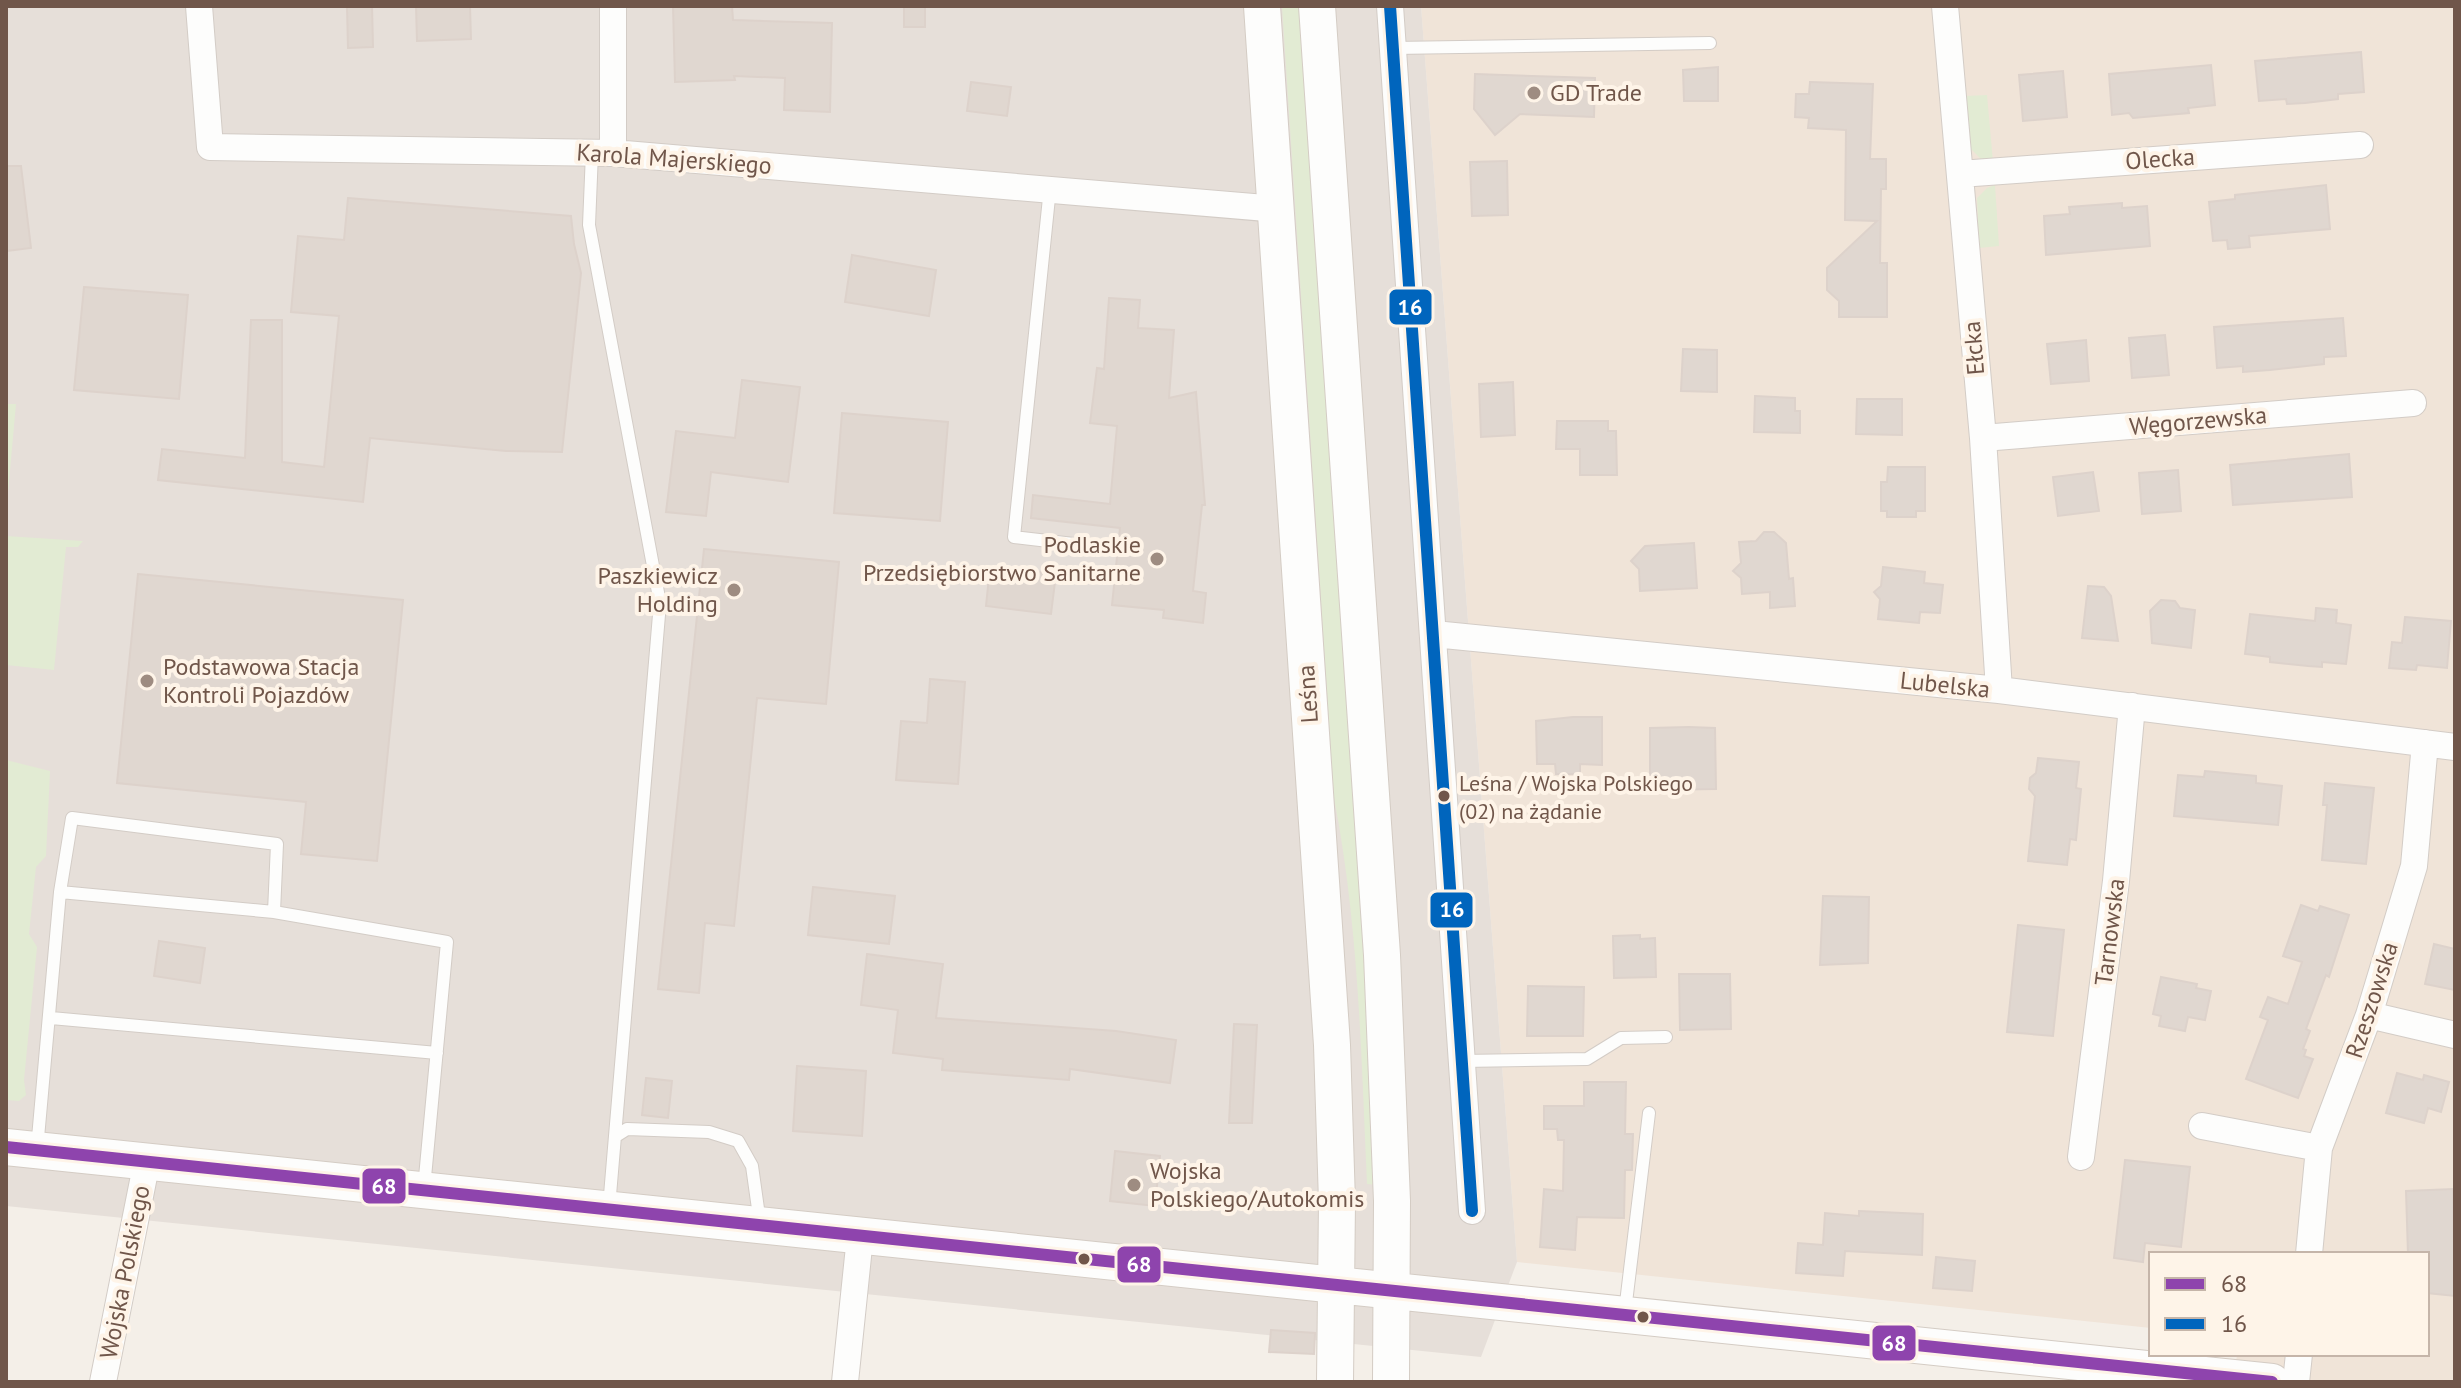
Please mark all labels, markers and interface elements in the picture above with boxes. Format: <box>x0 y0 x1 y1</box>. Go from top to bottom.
place label: GD Trade <box>1550 77 1642 108</box>
marker: GD Trade <box>1525 84 1543 102</box>
street label: Karola Majerskiego <box>575 136 773 181</box>
street label: Olecka <box>2124 141 2196 176</box>
line badge: 16 <box>1388 288 1433 326</box>
text: 16 <box>1398 293 1422 321</box>
street label: Ełcka <box>1956 320 1991 376</box>
street label: Węgorzewska <box>2128 399 2268 442</box>
place label: Podlaskie Przedsiębiorstwo Sanitarne <box>863 529 1141 588</box>
marker: Podlaskie Przedsiębiorstwo Sanitarne <box>1148 550 1166 568</box>
place label: Paszkiewicz Holding <box>598 560 718 619</box>
marker: Paszkiewicz Holding <box>725 581 743 599</box>
place label: Podstawowa Stacja Kontroli Pojazdów <box>163 651 359 710</box>
street label: Leśna <box>1290 664 1325 724</box>
street label: Lubelska <box>1898 664 1992 705</box>
marker: Podstawowa Stacja Kontroli Pojazdów <box>138 672 156 690</box>
place label: Leśna / Wojska Polskiego (02) na żądanie <box>1459 769 1693 825</box>
marker: Leśna / Wojska Polskiego (02) na żądanie <box>1436 788 1452 804</box>
street label: Tarnowska <box>2088 877 2131 987</box>
line badge: 16 <box>1429 891 1474 929</box>
text: 16 <box>1440 895 1464 923</box>
street label: Rzeszowska <box>2338 938 2405 1062</box>
place label: Wojska Polskiego/Autokomis <box>1150 1155 1364 1214</box>
line badge: 68 <box>361 1167 407 1205</box>
text: 68 <box>372 1172 396 1200</box>
marker: Wojska Polskiego/Autokomis <box>1125 1176 1143 1194</box>
street label: Wojska Polskiego <box>92 1182 157 1361</box>
line badge: 68 <box>1116 1245 1162 1284</box>
text: 68 <box>1127 1250 1151 1278</box>
unlabelled marker <box>1076 1251 1092 1267</box>
legend <box>2149 1252 2429 1356</box>
text: 68 <box>2221 1268 2247 1299</box>
text: 16 <box>2221 1308 2247 1339</box>
unlabelled marker <box>1635 1309 1651 1325</box>
line badge: 68 <box>1871 1324 1917 1362</box>
text: 68 <box>1882 1329 1906 1357</box>

